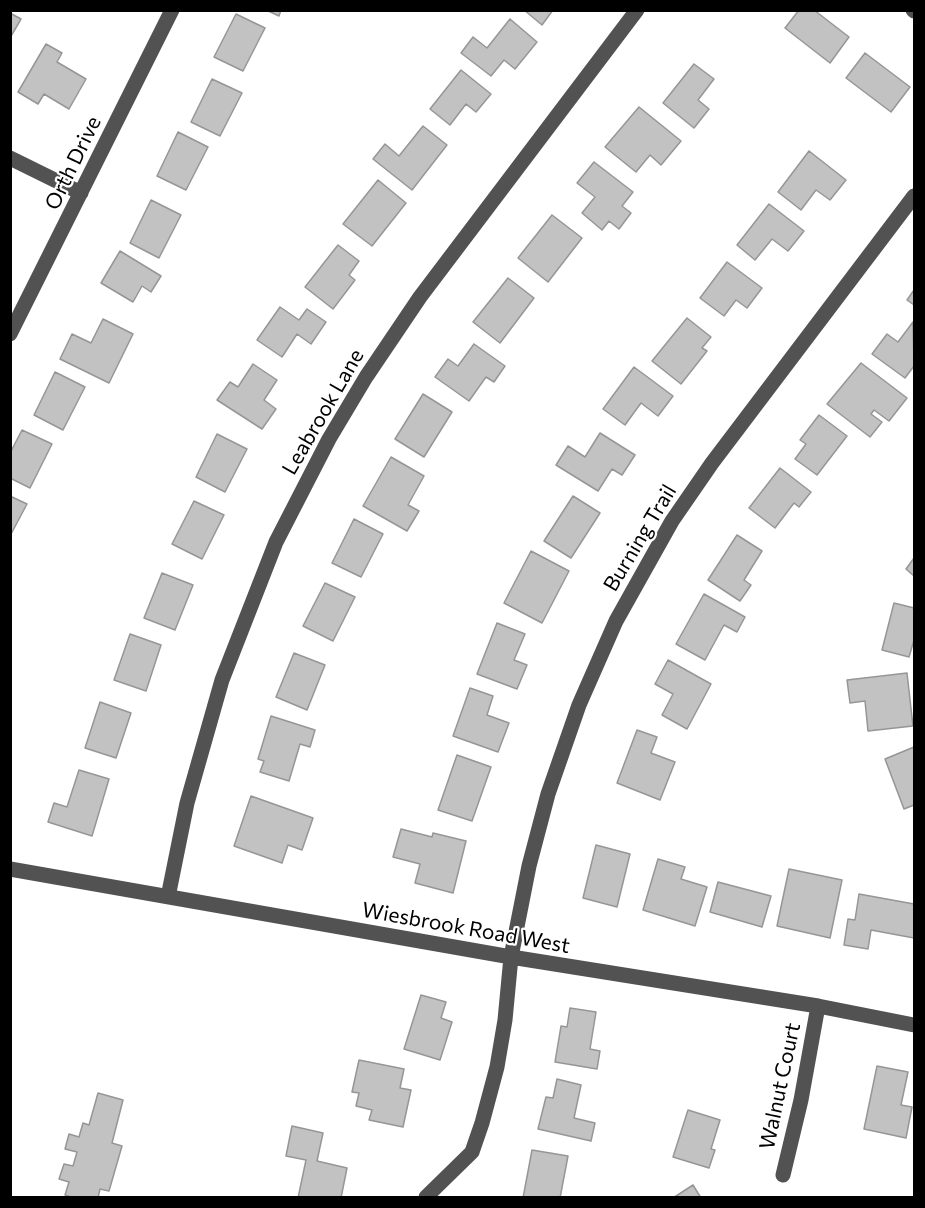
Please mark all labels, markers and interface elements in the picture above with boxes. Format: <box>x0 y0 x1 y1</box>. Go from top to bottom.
street label: Orth Drive <box>40 112 106 214</box>
street label: Leabrook Lane <box>277 345 369 479</box>
street label: Burning Trail <box>598 480 682 596</box>
street label: Wiesbrook Road West <box>360 897 572 959</box>
street label: Walnut Court <box>754 1020 806 1152</box>

